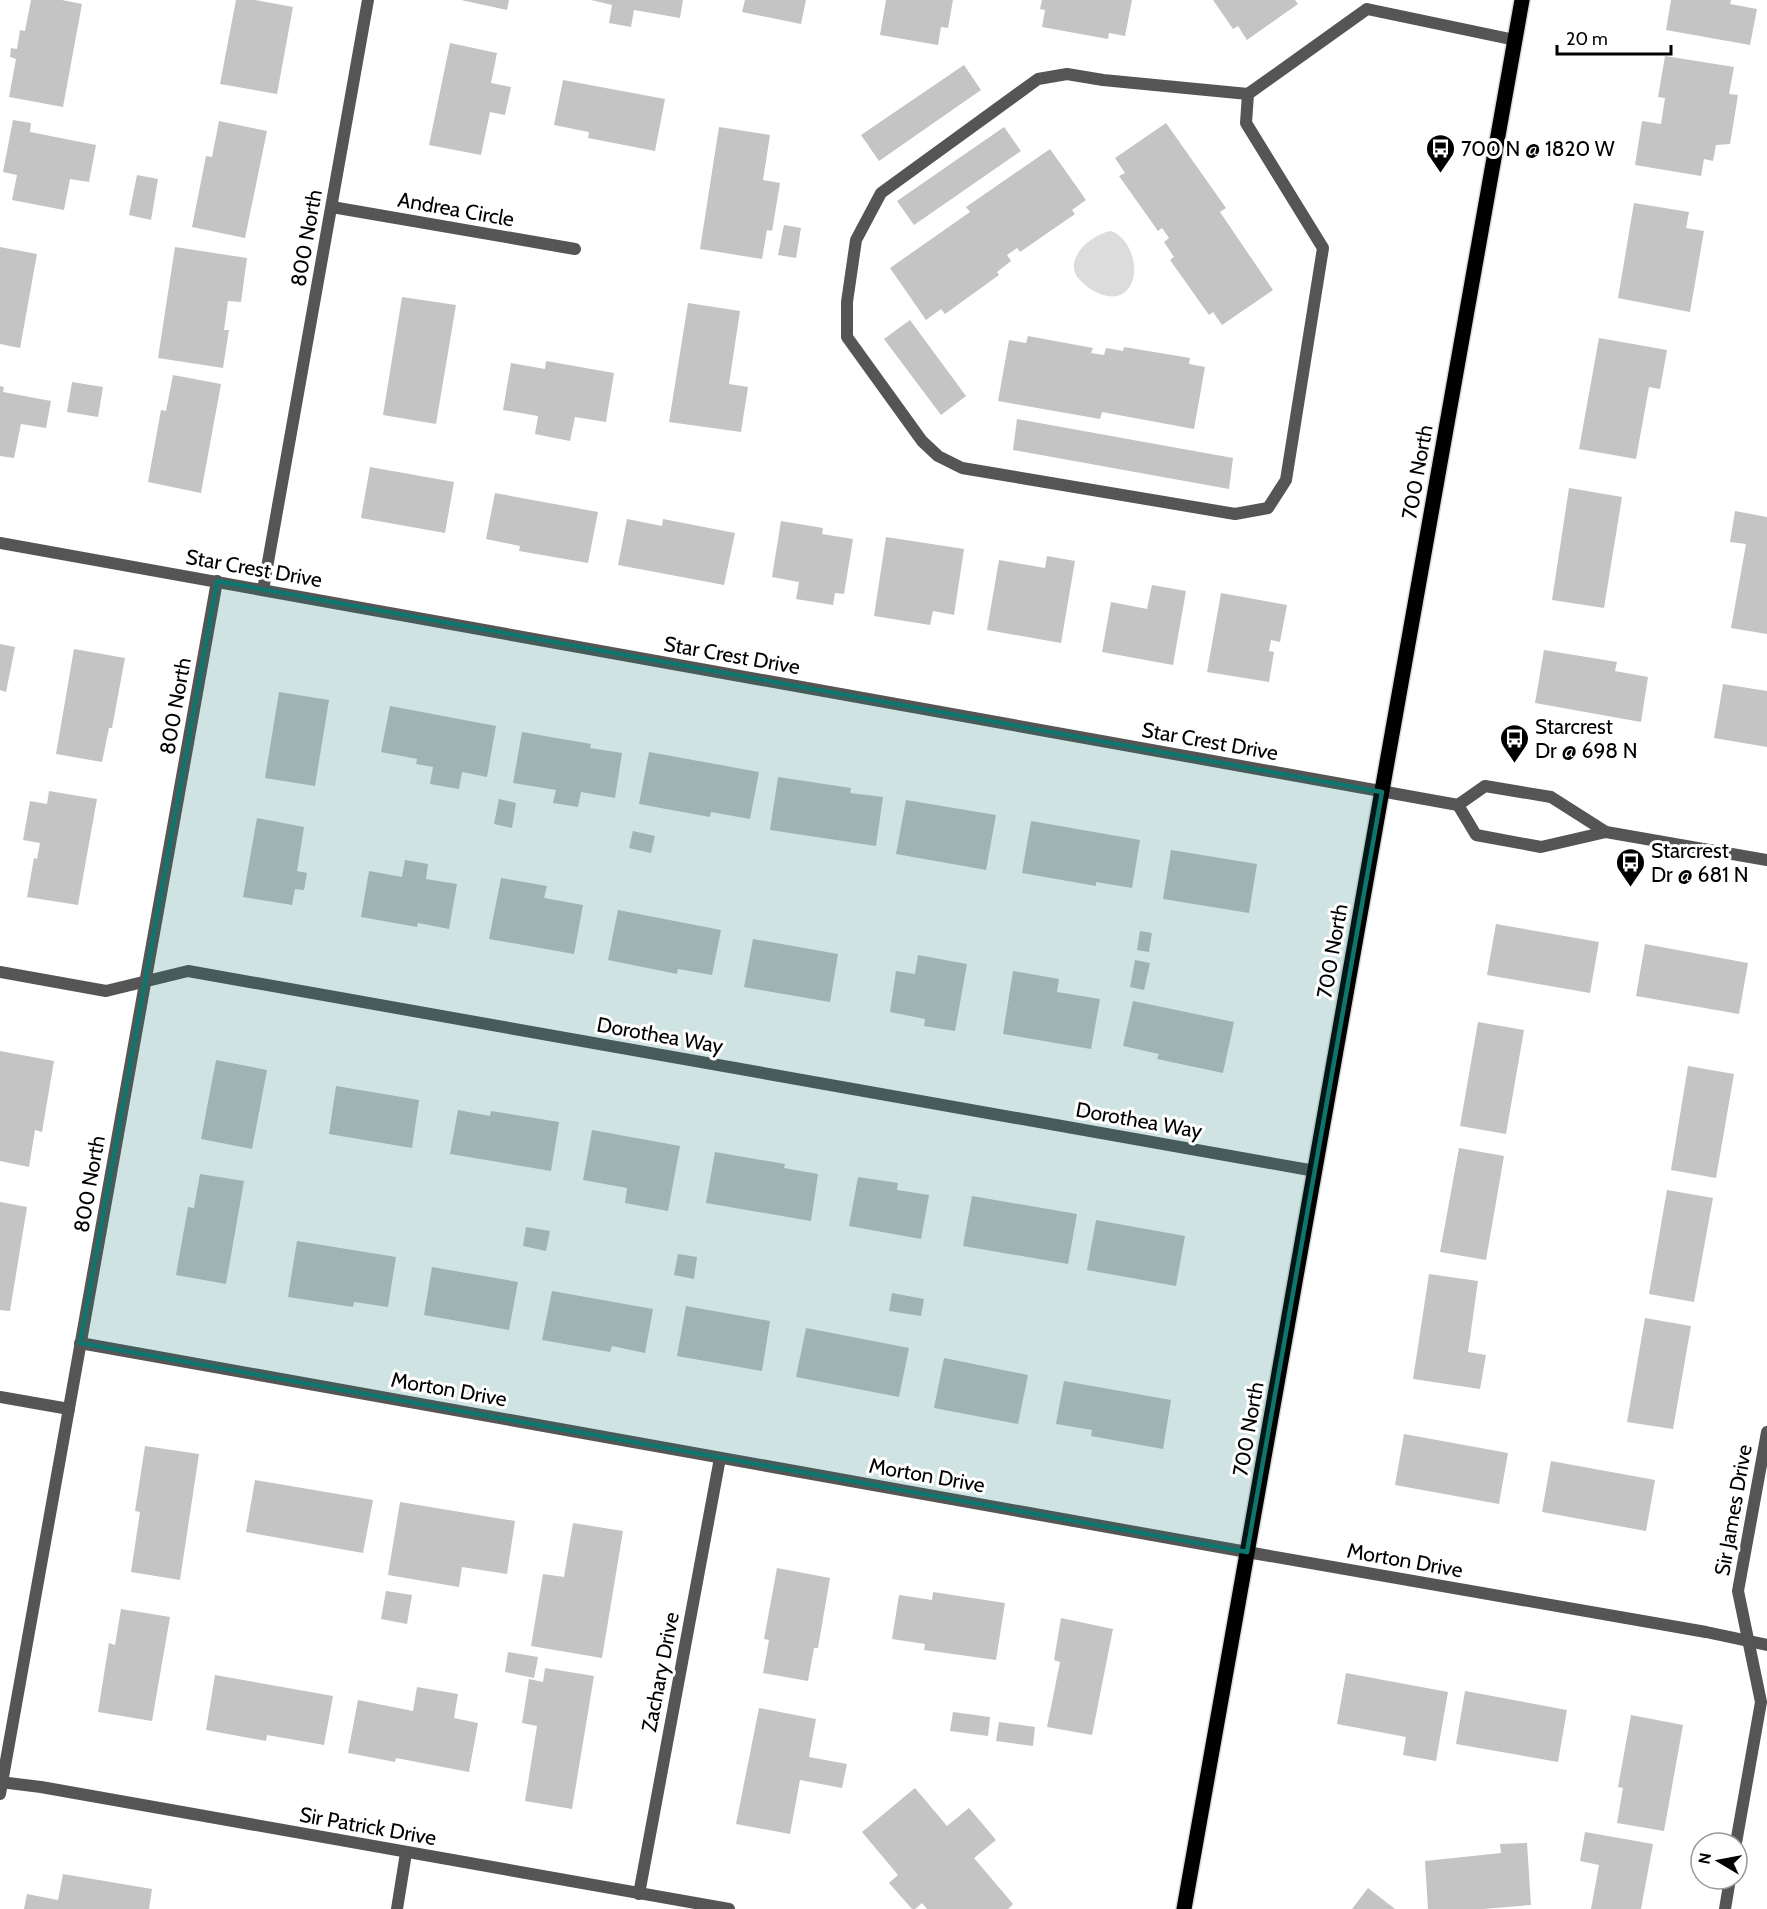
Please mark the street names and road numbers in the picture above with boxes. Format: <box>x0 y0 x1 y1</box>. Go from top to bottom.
street label: Andrea Circle <box>396 186 516 232</box>
street label: 800 North <box>285 188 327 288</box>
street label: 700 North <box>1396 423 1438 521</box>
street label: Star Crest Drive <box>184 544 324 592</box>
street label: Star Crest Drive <box>662 631 802 679</box>
street label: 800 North <box>154 656 196 756</box>
street label: Star Crest Drive <box>1140 717 1280 765</box>
street label: 700 North <box>1311 902 1353 1000</box>
street label: Dorothea Way <box>595 1012 725 1058</box>
street label: Dorothea Way <box>1074 1097 1204 1143</box>
street label: 800 North <box>68 1134 110 1234</box>
street label: Morton Drive <box>389 1367 509 1412</box>
street label: 700 North <box>1227 1380 1269 1478</box>
street label: Sir James Drive <box>1709 1442 1757 1578</box>
street label: Morton Drive <box>867 1453 987 1498</box>
street label: Morton Drive <box>1345 1538 1465 1583</box>
street label: Zachary Drive <box>636 1610 684 1734</box>
street label: Sir Patrick Drive <box>298 1802 439 1850</box>

